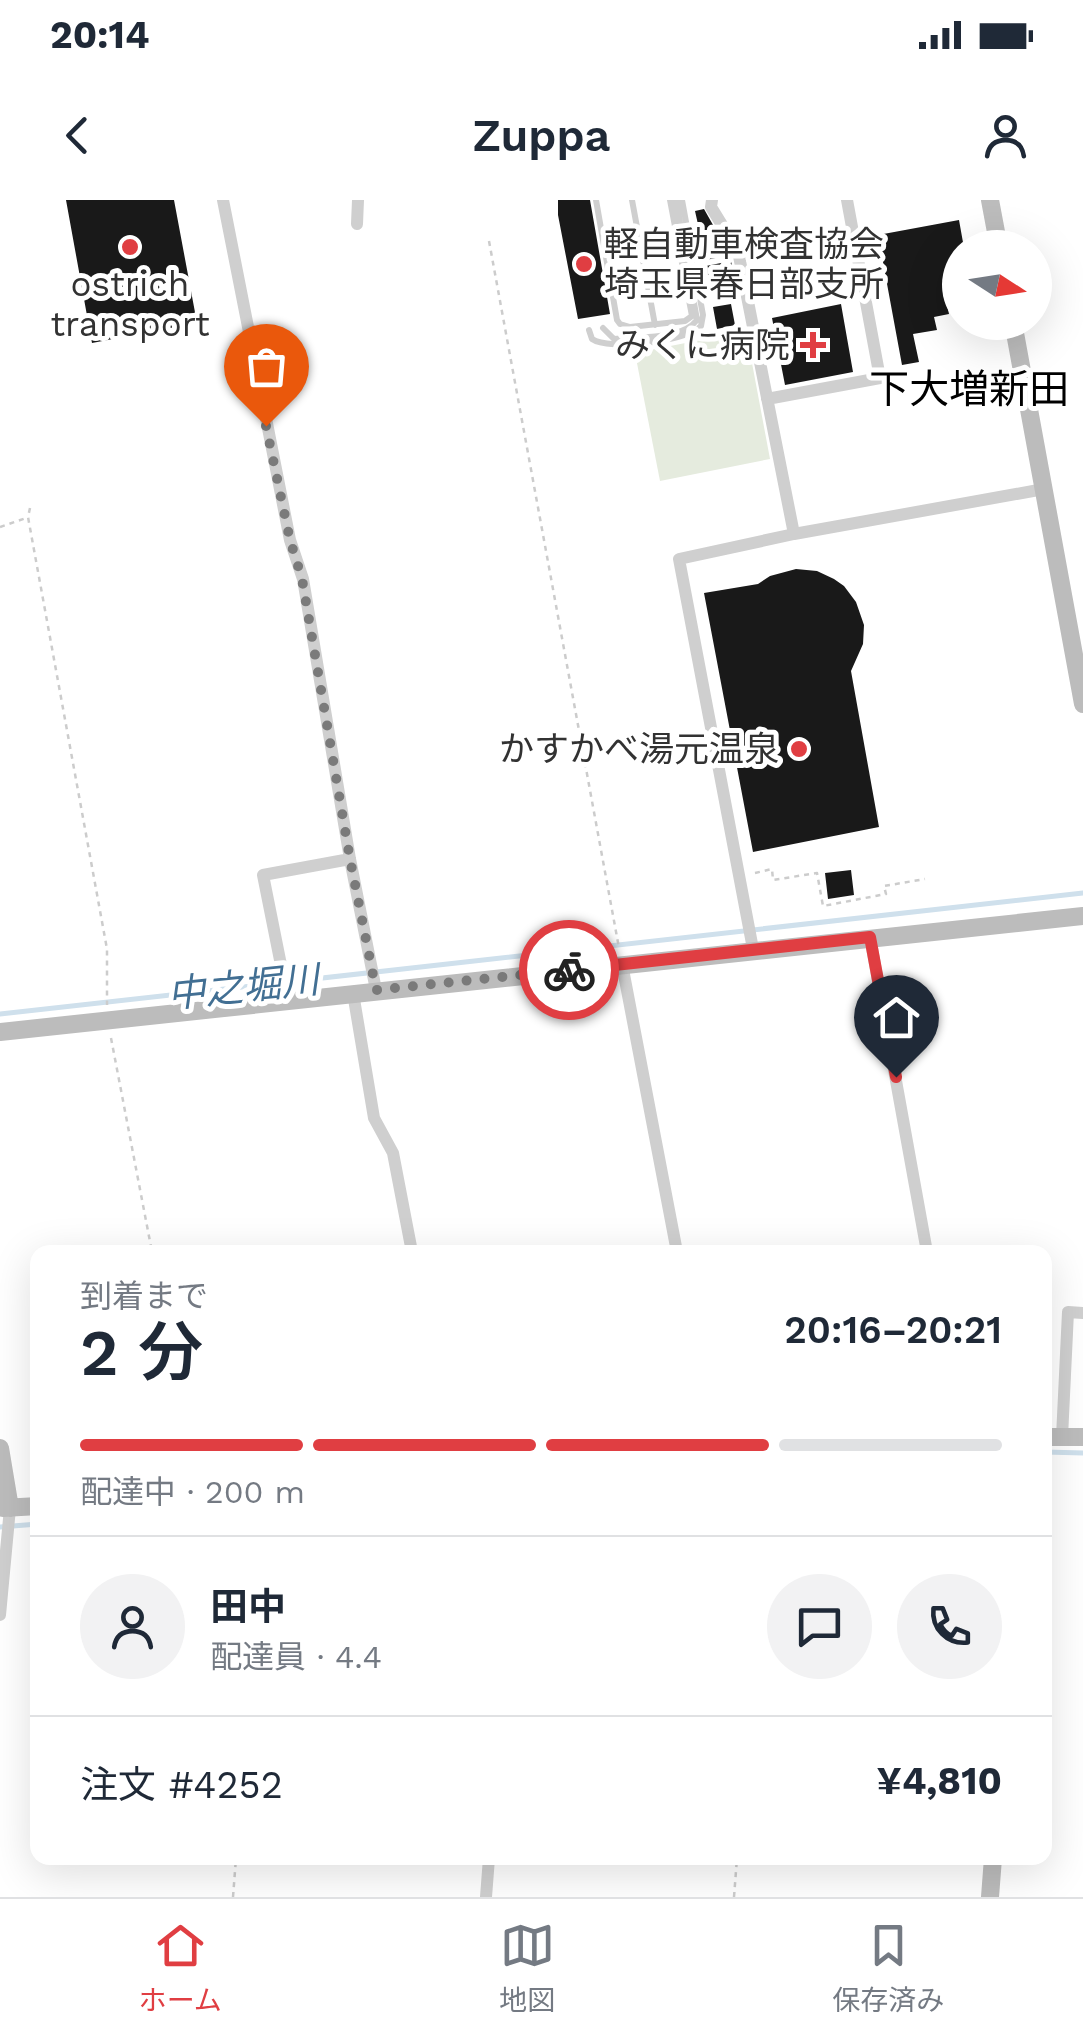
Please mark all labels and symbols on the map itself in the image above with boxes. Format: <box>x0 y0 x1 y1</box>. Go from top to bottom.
place label: 軽自動車検査協会 埼玉県春日部支所 <box>604 223 884 305</box>
north arrow <box>942 230 1052 340</box>
marker: ostrich transport <box>119 236 141 258</box>
marker: 軽自動車検査協会 埼玉県春日部支所 <box>573 253 595 275</box>
place label: ostrich transport <box>50 263 210 345</box>
pin <box>224 324 309 427</box>
place label: みくに病院 <box>615 324 790 366</box>
marker: みくに病院 <box>800 332 826 358</box>
district label: 下大増新田 <box>869 366 1069 413</box>
place label: かすかべ湯元温泉 <box>499 728 779 770</box>
marker: かすかべ湯元温泉 <box>788 738 810 760</box>
courier <box>519 920 619 1020</box>
water label: 中之堀川 <box>165 957 325 1017</box>
pin <box>854 975 939 1078</box>

